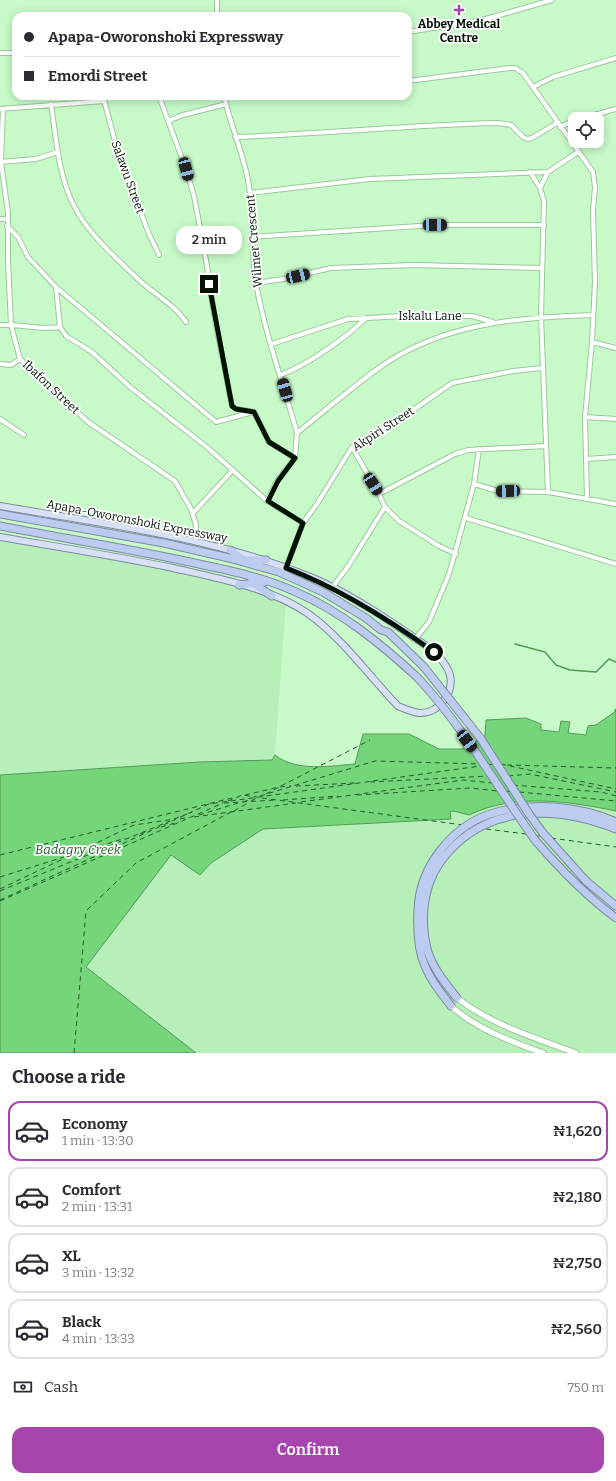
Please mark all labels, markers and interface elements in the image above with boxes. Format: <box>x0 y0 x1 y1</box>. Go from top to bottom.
marker: Abbey Medical Centre <box>453 4 465 16</box>
place label: Abbey Medical Centre <box>418 17 500 45</box>
text: Apapa-Oworonshoki Expressway <box>48 28 283 46</box>
text: Emordi Street <box>48 67 147 85</box>
map controls <box>568 112 604 148</box>
button: locate <box>568 112 604 148</box>
street label: Salawu Street <box>108 139 148 216</box>
car <box>177 156 195 182</box>
street label: Wilmer Crescent <box>243 193 265 288</box>
car <box>423 219 447 231</box>
callout: 2 min <box>176 226 242 254</box>
text: 2 min <box>192 232 226 247</box>
car <box>285 267 311 285</box>
route end <box>200 275 218 293</box>
street label: Iskalu Lane <box>398 309 462 323</box>
street label: Ibafon Street <box>20 357 83 417</box>
car <box>276 377 294 403</box>
street label: Akpiri Street <box>350 404 417 454</box>
car <box>361 471 385 497</box>
car <box>496 485 520 497</box>
street label: Apapa-Oworonshoki Expressway <box>45 497 229 546</box>
route start <box>425 643 443 661</box>
car <box>455 728 479 754</box>
water label: Badagry Creek <box>35 842 122 857</box>
text: Choose a ride <box>12 1066 125 1088</box>
icon: car <box>14 1113 50 1149</box>
text: Economy <box>62 1115 128 1133</box>
text: ₦1,620 <box>552 1122 602 1140</box>
text: 1 min · 13:30 <box>62 1133 134 1148</box>
icon: car <box>14 1179 50 1215</box>
text: Comfort <box>62 1181 121 1199</box>
text: ₦2,180 <box>552 1188 602 1206</box>
text: 2 min · 13:31 <box>62 1199 132 1214</box>
icon: car <box>14 1245 50 1281</box>
text: XL <box>62 1247 81 1265</box>
text: ₦2,750 <box>552 1254 602 1272</box>
text: 3 min · 13:32 <box>62 1265 134 1280</box>
icon: car <box>14 1311 50 1347</box>
text: Black <box>62 1313 101 1331</box>
text: ₦2,560 <box>550 1320 602 1338</box>
text: 4 min · 13:33 <box>62 1331 135 1346</box>
icon: cash <box>12 1376 34 1398</box>
text: Cash <box>44 1378 78 1396</box>
text: 750 m <box>567 1380 604 1395</box>
button: Confirm <box>12 1427 604 1473</box>

